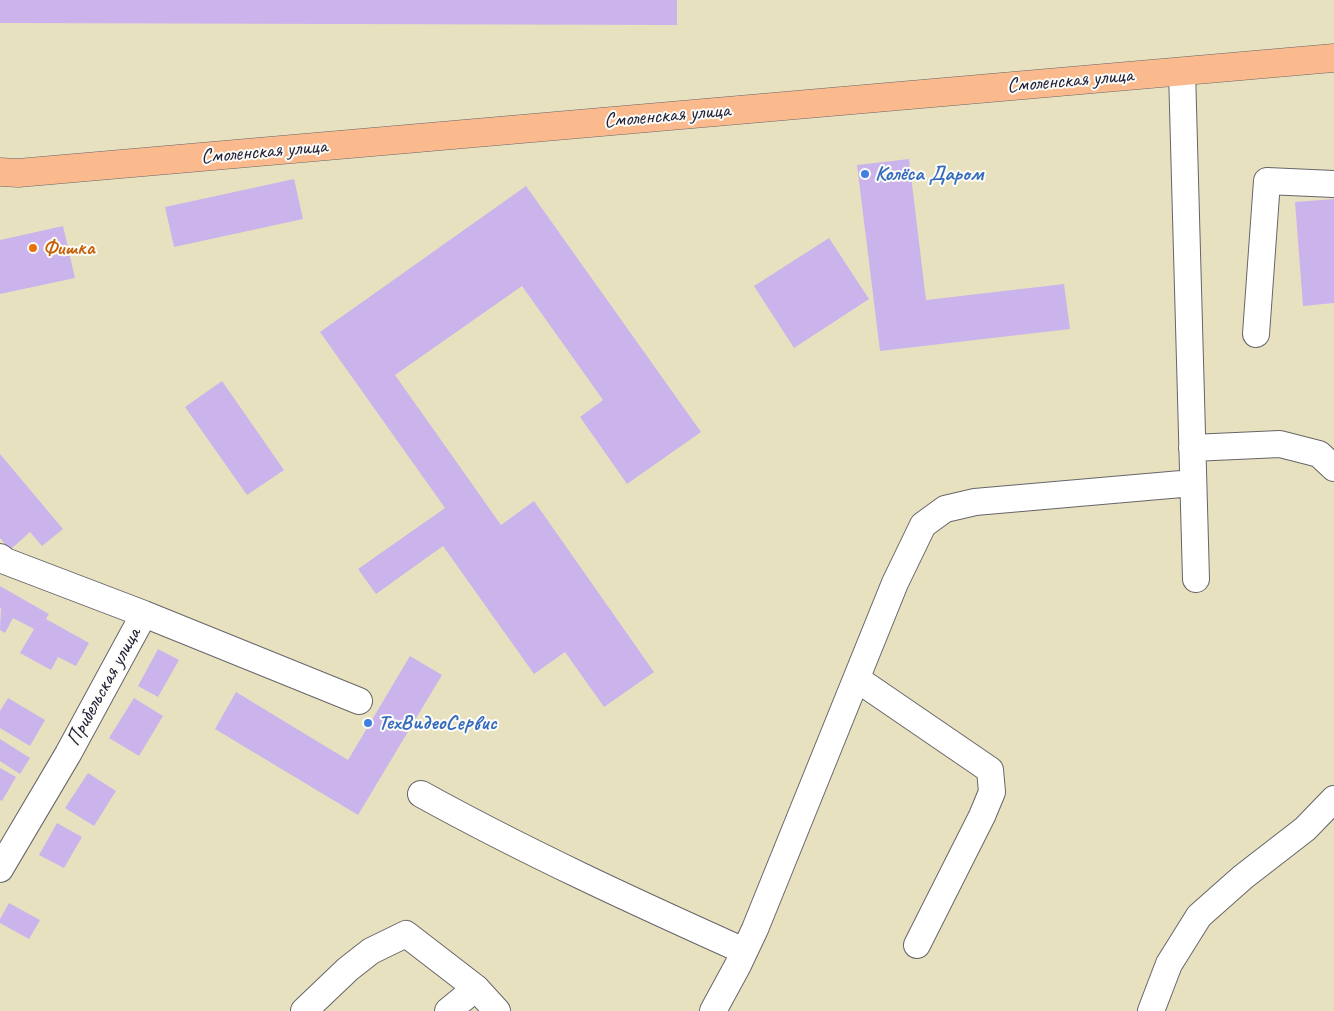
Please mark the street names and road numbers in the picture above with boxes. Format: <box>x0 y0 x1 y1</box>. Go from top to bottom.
street label: Смоленская улица <box>1006 63 1134 99</box>
street label: Смоленская улица <box>603 98 731 134</box>
street label: Смоленская улица <box>200 134 328 170</box>
street label: Прибельская улица <box>61 624 147 750</box>

